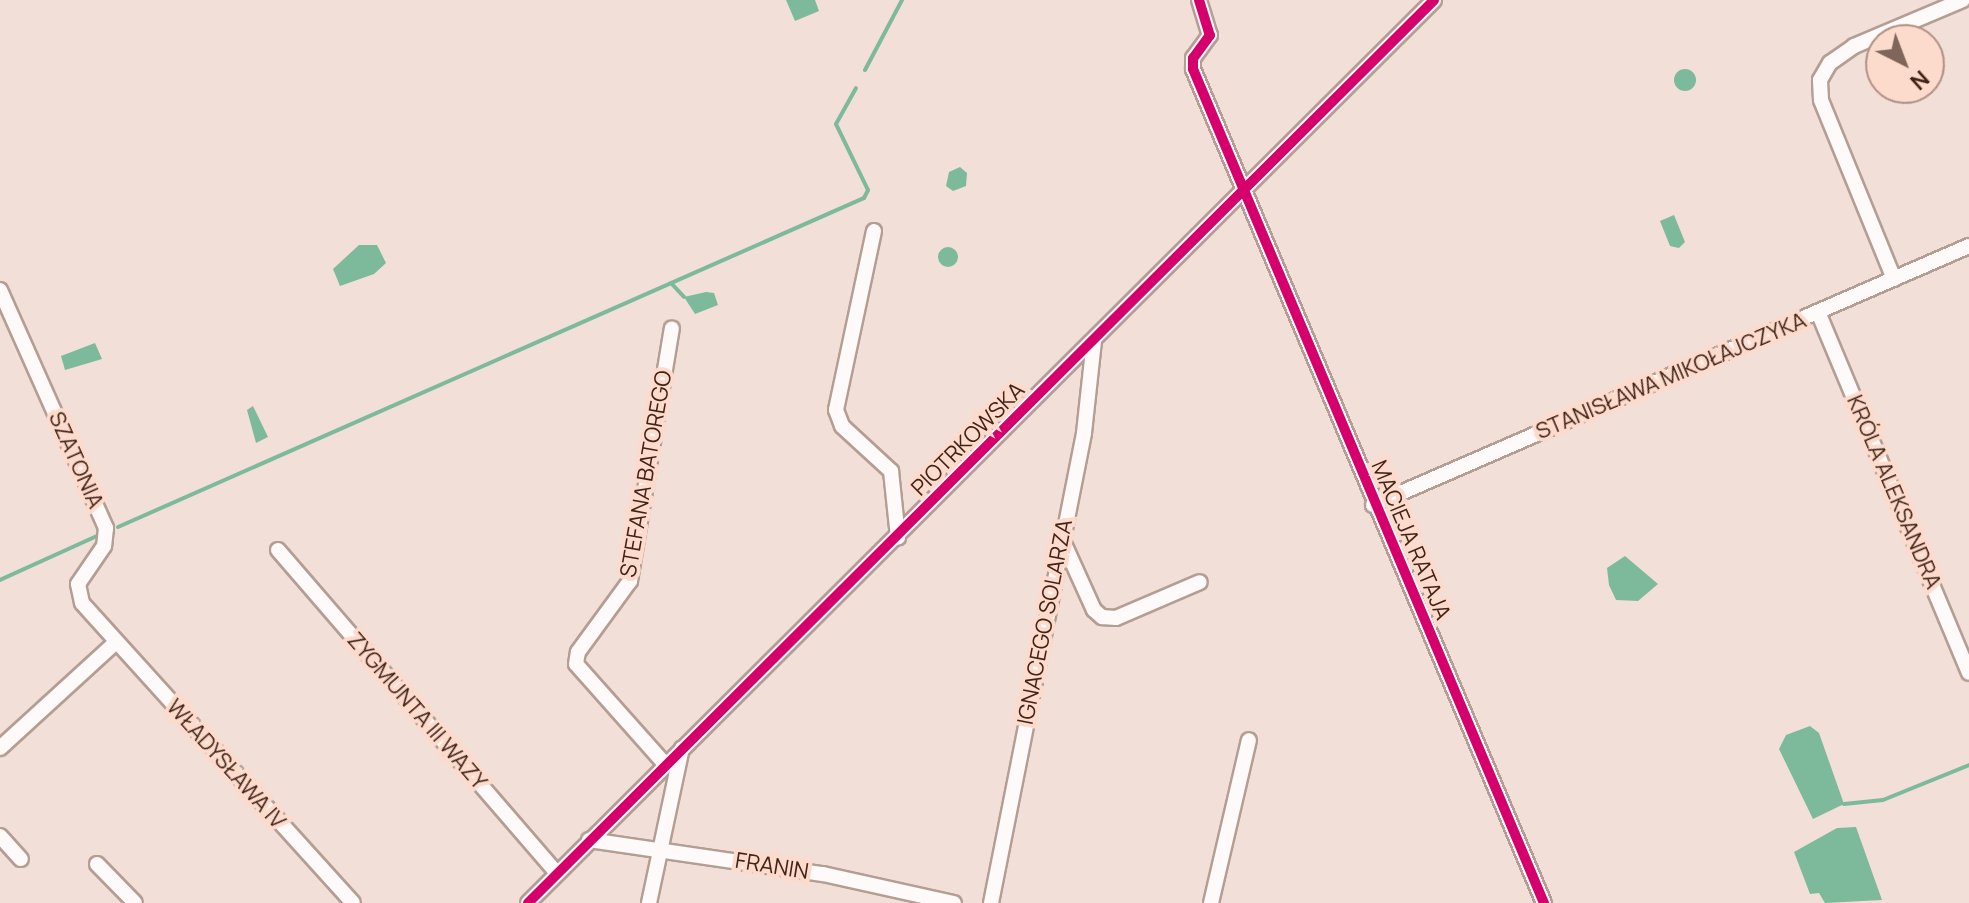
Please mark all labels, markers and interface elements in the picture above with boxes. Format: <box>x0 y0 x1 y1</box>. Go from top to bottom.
north arrow <box>1865 24 1945 104</box>
text: N <box>1904 64 1936 97</box>
street label: STANISŁAWA MIKOŁAJCZYKA <box>1532 307 1810 445</box>
street label: STEFANA BATOREGO <box>615 368 677 580</box>
street label: PIOTRKOWSKA <box>906 377 1030 501</box>
street label: KRÓLA ALEKSANDRA <box>1841 391 1947 593</box>
street label: SZATONIA <box>43 408 109 512</box>
street label: MACIEJA RATAJA <box>1366 456 1456 624</box>
street label: IGNACEGO SOLARZA <box>1012 517 1078 727</box>
street label: ZYGMUNTA III WAZY <box>342 627 492 795</box>
street label: WŁADYSŁAWA IV <box>161 694 291 834</box>
street label: FRANIN <box>733 847 811 885</box>

